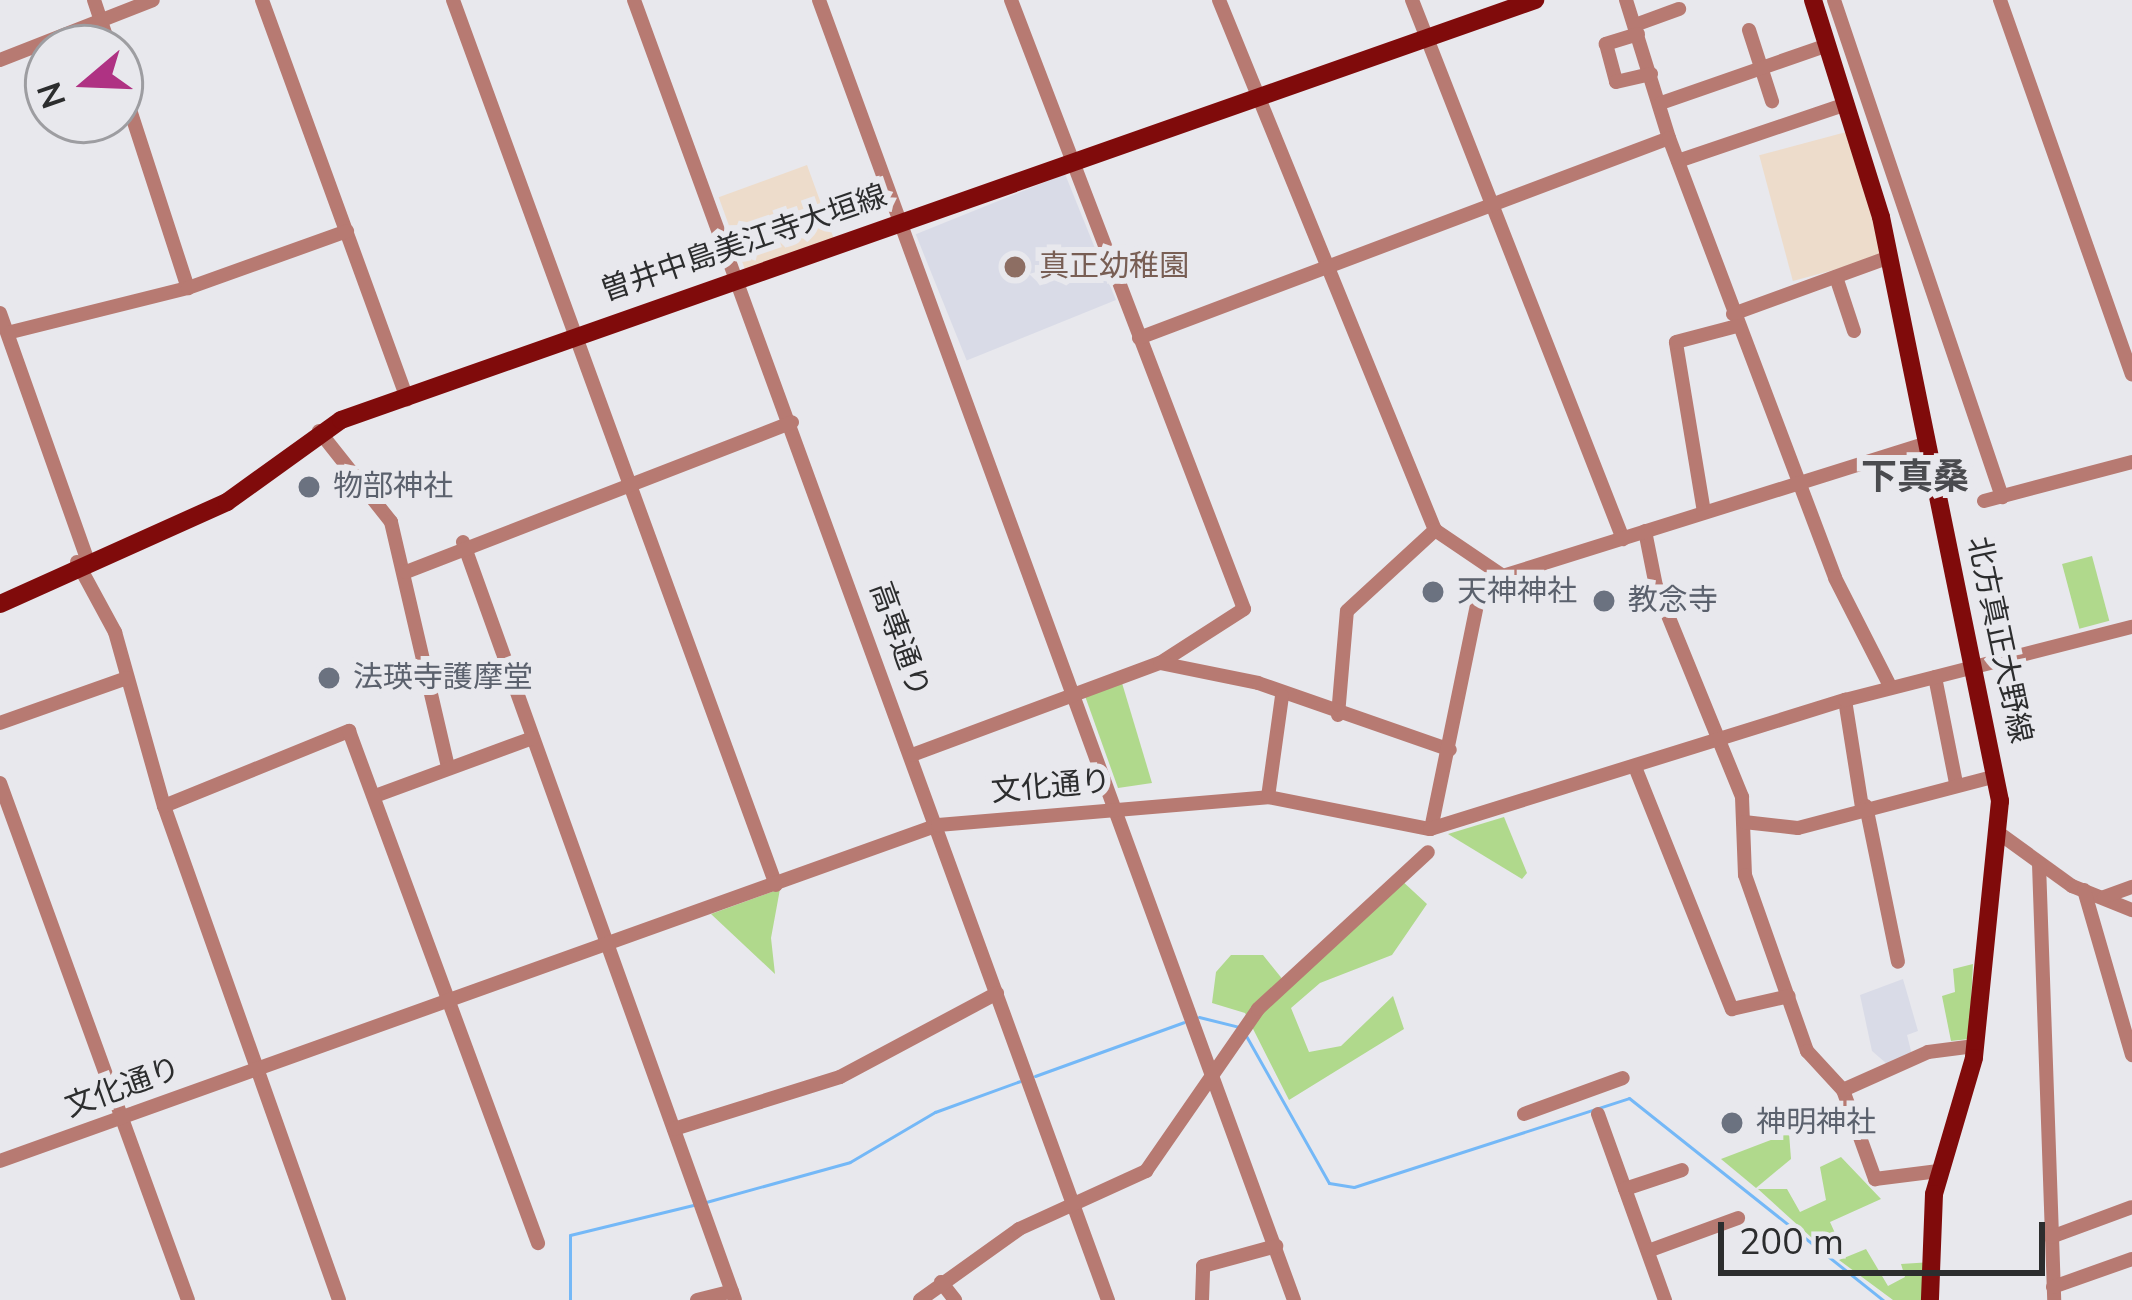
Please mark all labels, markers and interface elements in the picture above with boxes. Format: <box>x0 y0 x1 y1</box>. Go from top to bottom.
north arrow <box>24 24 144 144</box>
text: N <box>27 76 78 114</box>
street label: 曽井中島美江寺大垣線 <box>596 178 892 310</box>
place label: 真正幼稚園 <box>1039 249 1189 285</box>
marker: 真正幼稚園 <box>1002 254 1028 280</box>
district label: 下真桑 <box>1861 456 1969 500</box>
place label: 物部神社 <box>333 469 453 505</box>
marker: 物部神社 <box>296 474 322 500</box>
street label: 北方真正大野線 <box>1960 534 2038 746</box>
place label: 天神神社 <box>1457 574 1577 610</box>
street label: 高専通り <box>862 577 936 703</box>
marker: 天神神社 <box>1420 579 1446 605</box>
place label: 教念寺 <box>1628 583 1718 619</box>
marker: 教念寺 <box>1591 588 1617 614</box>
place label: 法瑛寺護摩堂 <box>353 660 533 696</box>
marker: 法瑛寺護摩堂 <box>316 665 342 691</box>
street label: 文化通り <box>990 764 1112 810</box>
street label: 文化通り <box>60 1051 186 1125</box>
place label: 神明神社 <box>1756 1105 1876 1141</box>
marker: 神明神社 <box>1719 1110 1745 1136</box>
scale bar <box>1724 1198 2051 1272</box>
text: 200 m <box>1739 1218 1844 1267</box>

